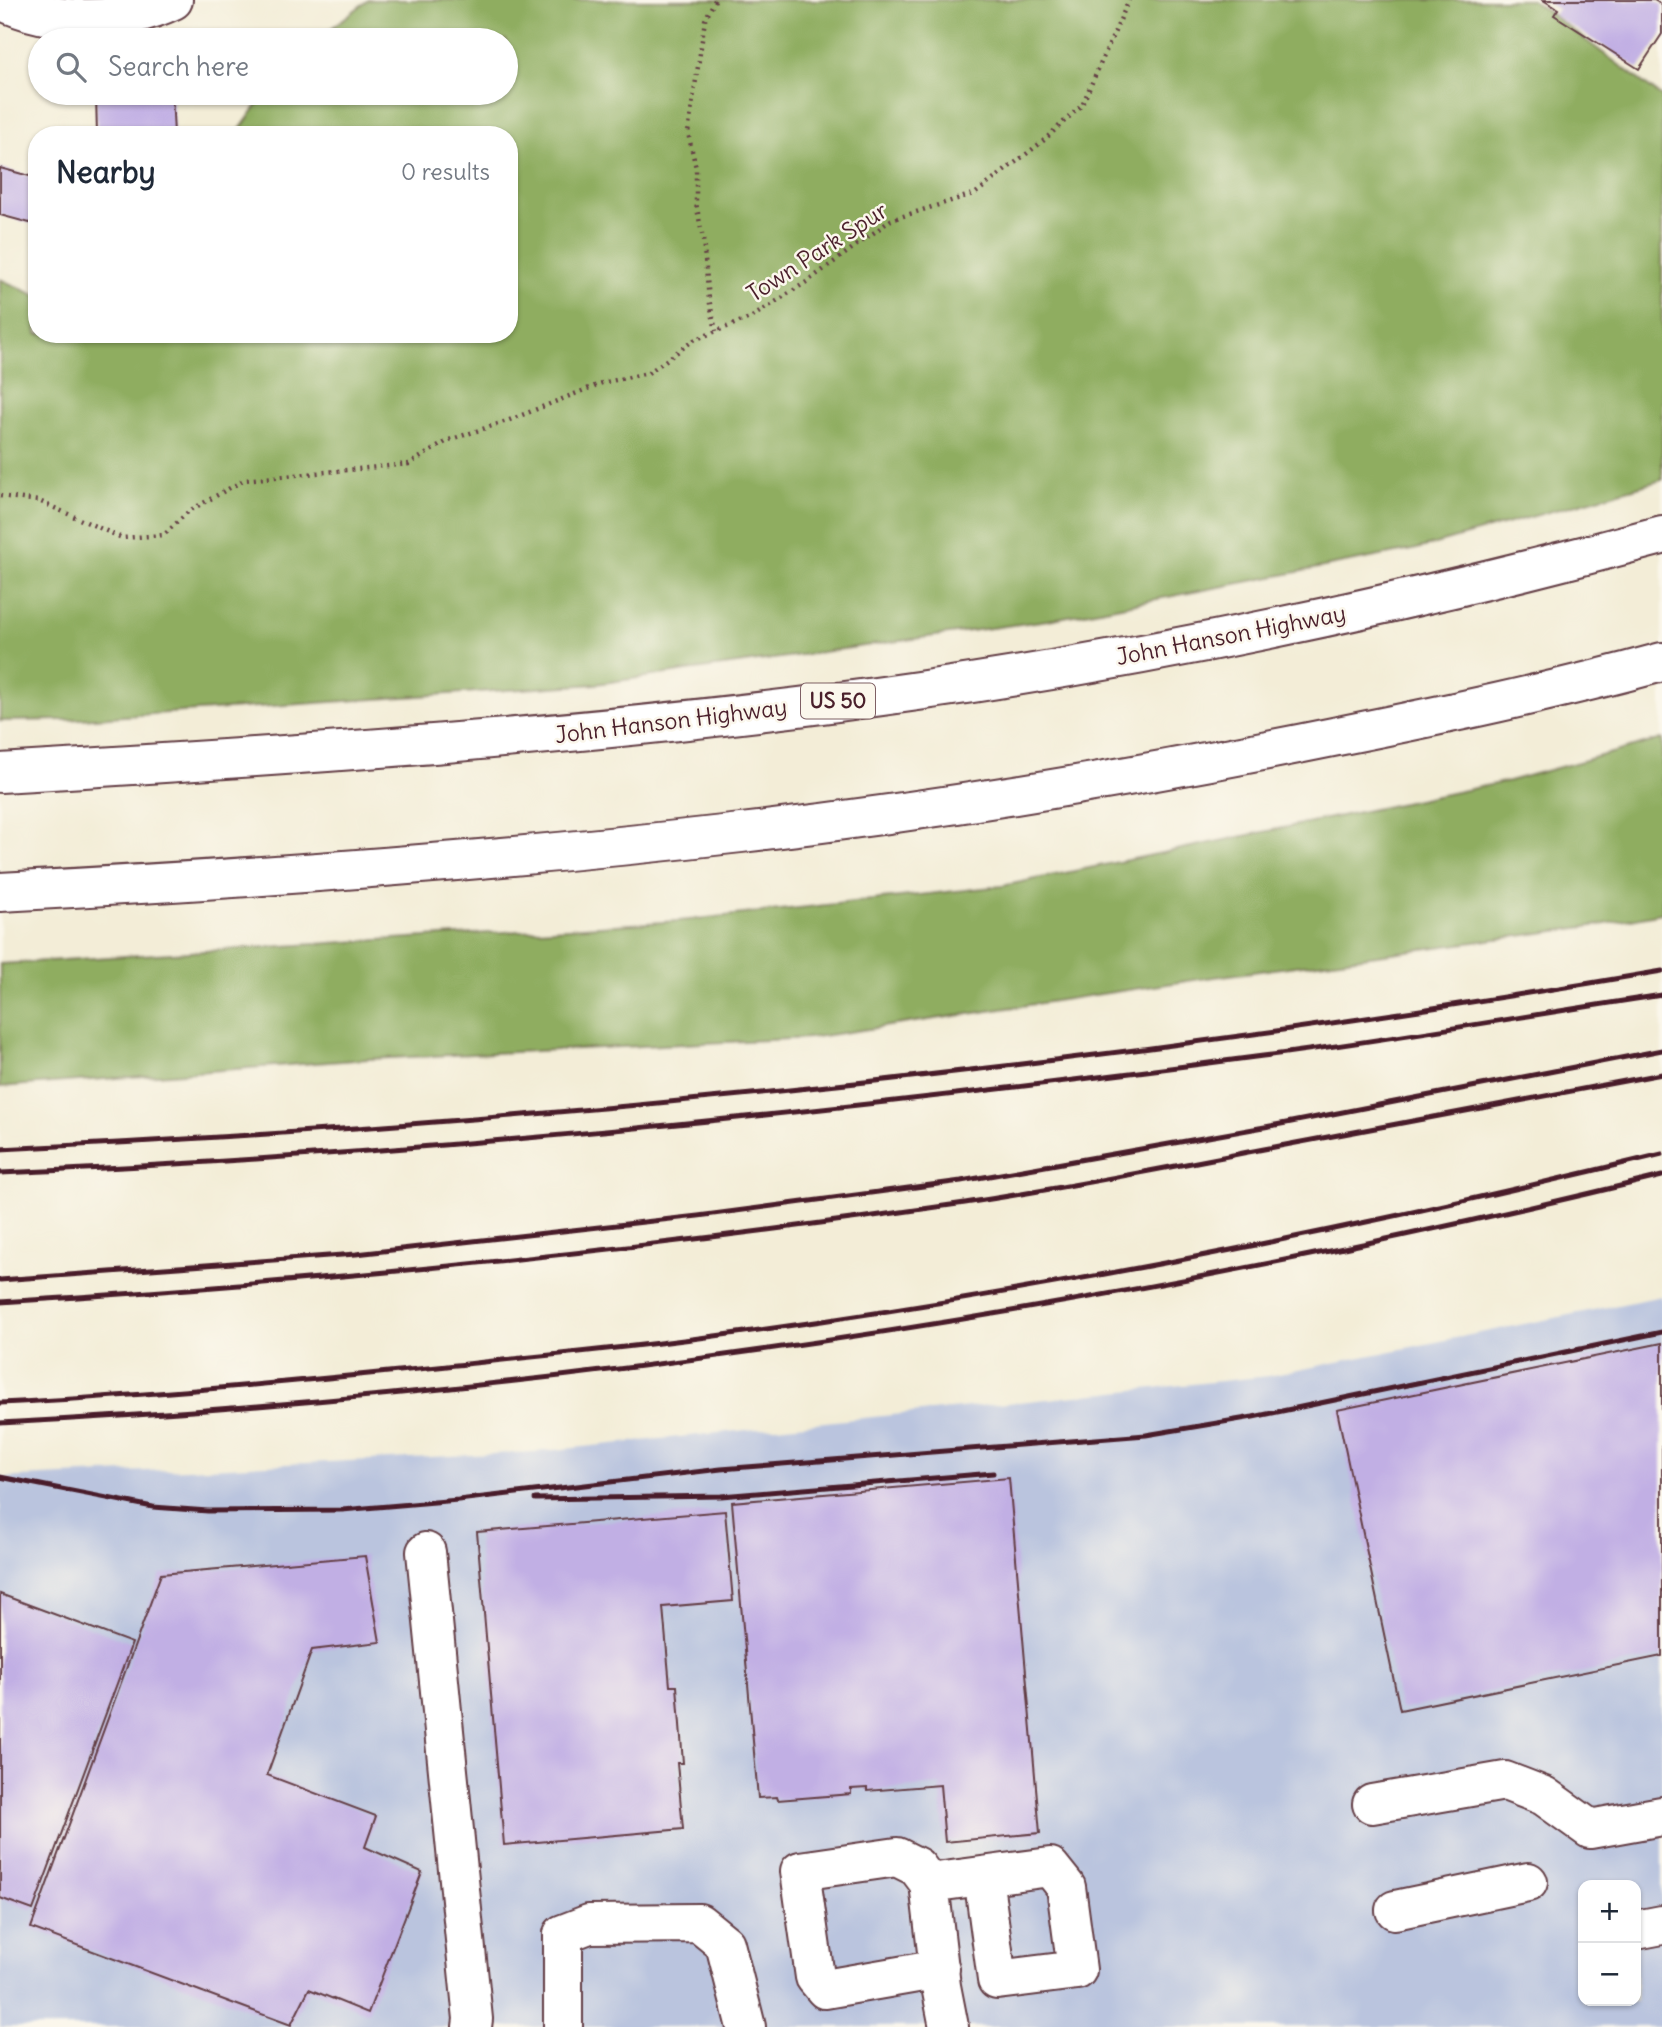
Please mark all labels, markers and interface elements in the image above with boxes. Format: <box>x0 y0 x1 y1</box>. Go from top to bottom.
search box <box>28 28 518 105</box>
icon: search <box>52 48 90 86</box>
text: Search here <box>108 50 249 83</box>
text: Nearby <box>56 153 156 191</box>
text: 0 results <box>401 157 490 186</box>
street label: Town Park Spur <box>741 195 893 308</box>
street label: John Hanson Highway <box>1114 598 1348 671</box>
road number: US 50 <box>801 684 875 718</box>
street label: John Hanson Highway <box>553 692 789 749</box>
map controls <box>1578 1880 1641 2006</box>
button: + <box>1578 1880 1641 1943</box>
button: − <box>1578 1943 1641 2006</box>

